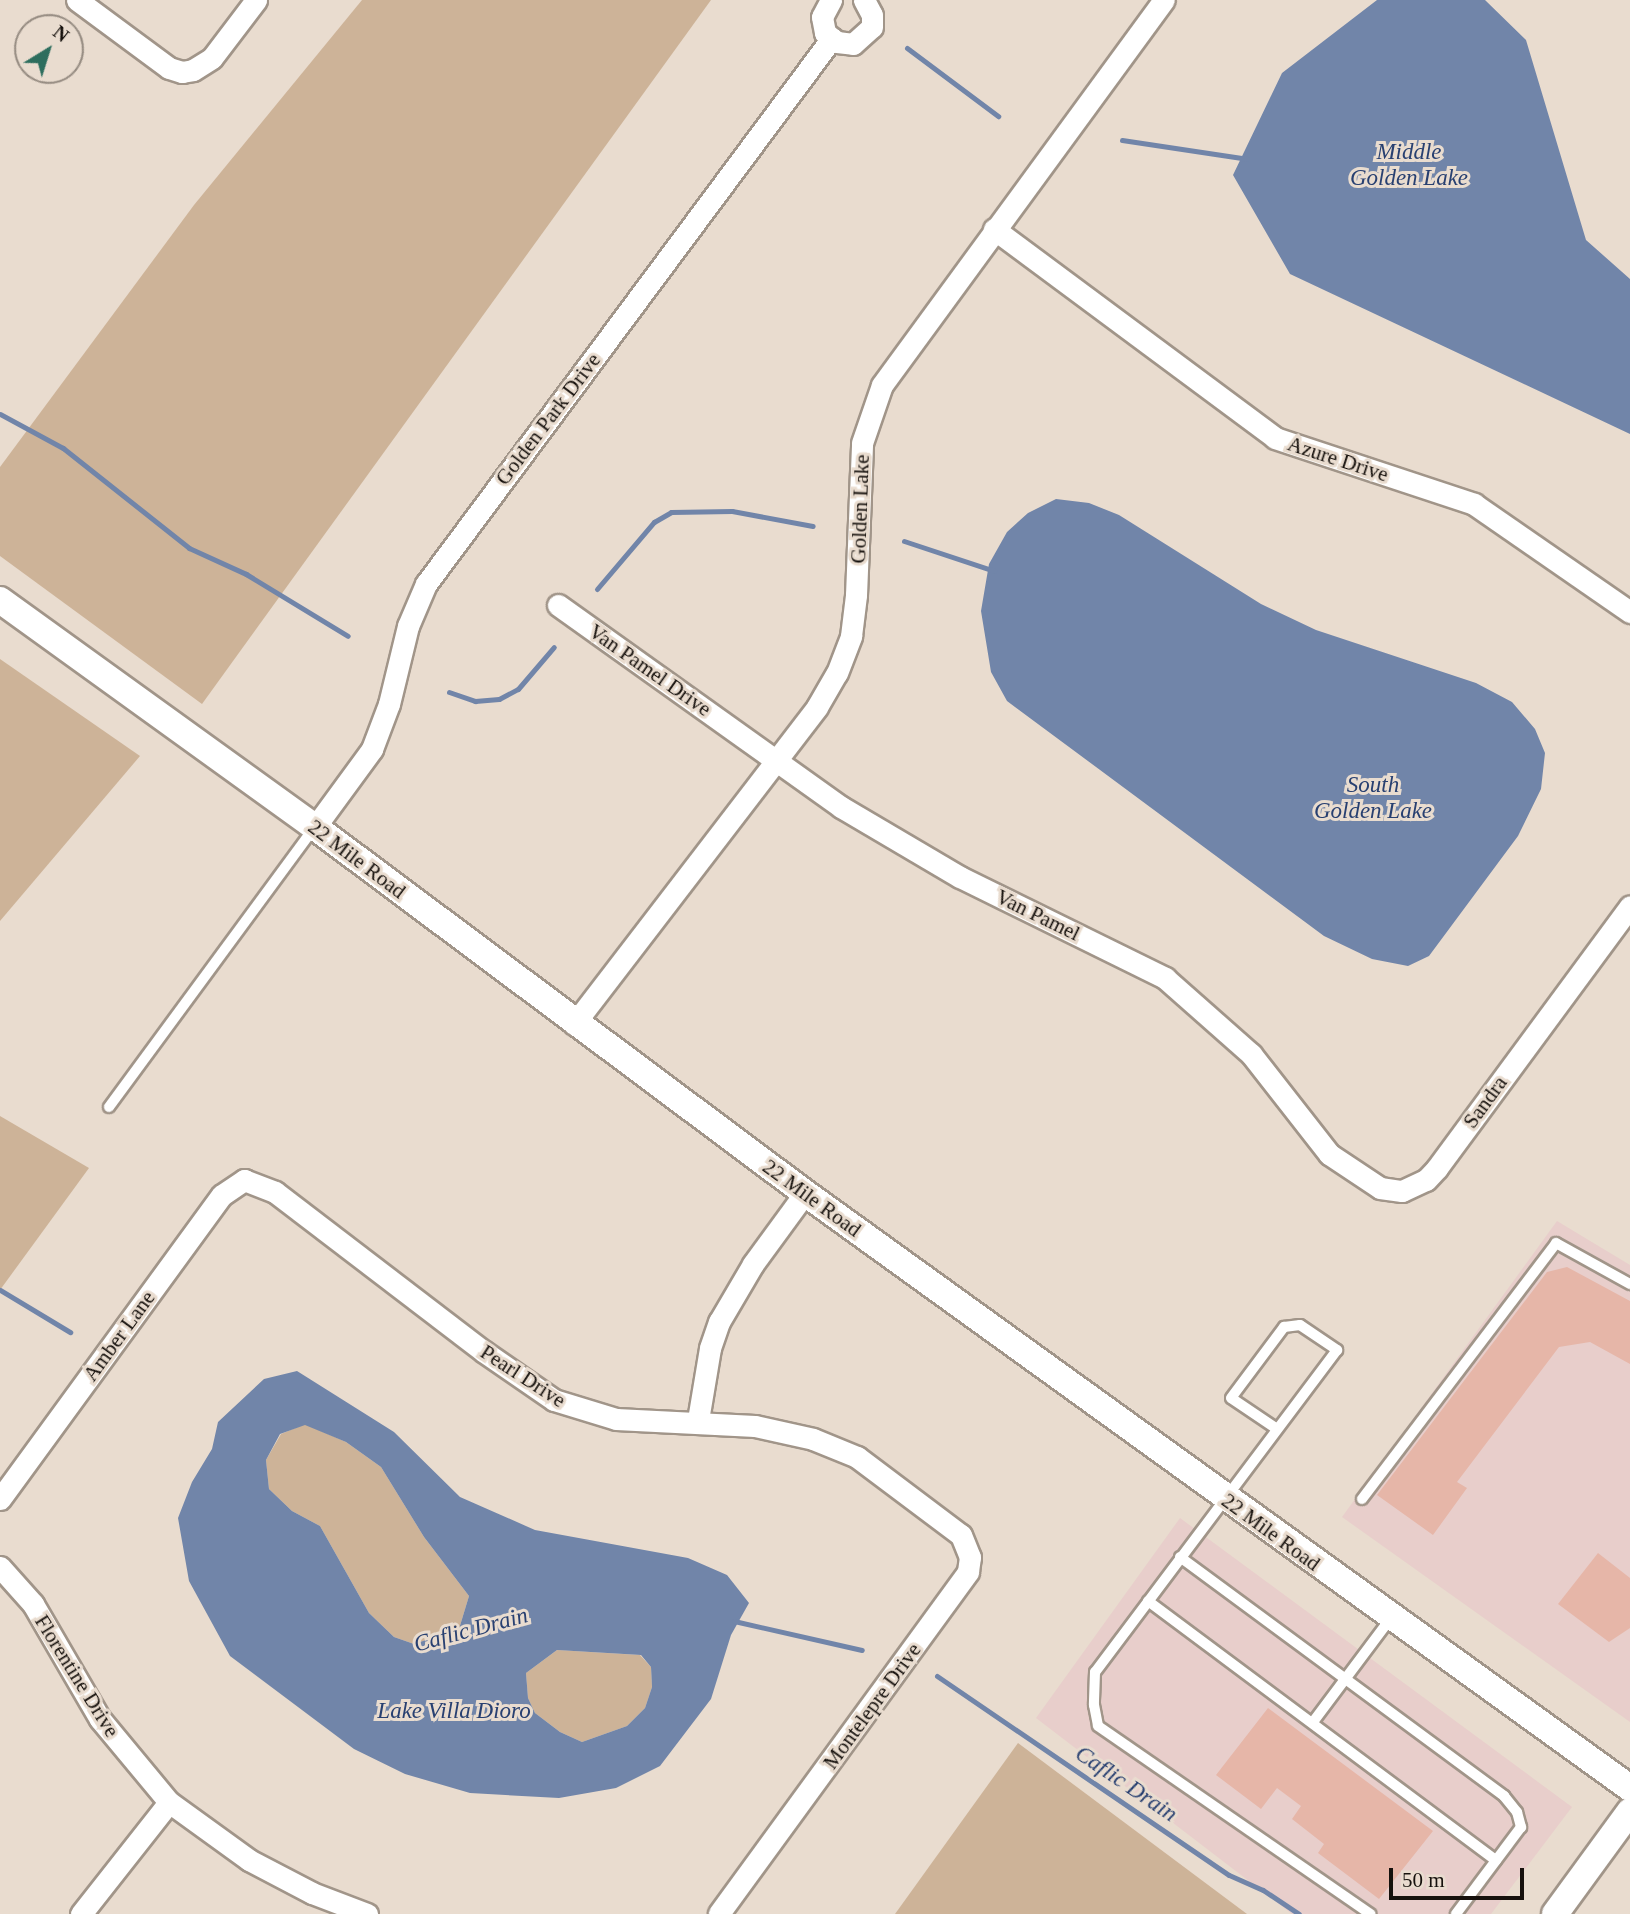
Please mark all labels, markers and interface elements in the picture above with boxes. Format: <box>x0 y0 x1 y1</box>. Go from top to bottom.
north arrow <box>14 14 84 84</box>
text: N <box>49 21 73 46</box>
water label: Middle Golden Lake <box>1350 138 1468 192</box>
street label: Golden Park Drive <box>490 348 606 490</box>
street label: Azure Drive <box>1284 431 1392 487</box>
street label: Golden Lake <box>846 454 874 564</box>
street label: Van Pamel Drive <box>584 619 716 721</box>
water label: South Golden Lake <box>1314 771 1432 825</box>
street label: 22 Mile Road <box>303 814 411 904</box>
street label: Van Pamel <box>992 884 1084 946</box>
street label: Sandra <box>1458 1071 1512 1133</box>
street label: 22 Mile Road <box>758 1154 866 1242</box>
street label: Amber Lane <box>78 1286 160 1386</box>
street label: Pearl Drive <box>476 1339 570 1413</box>
street label: 22 Mile Road <box>1217 1488 1325 1576</box>
water label: Caflic Drain <box>411 1602 531 1658</box>
street label: Florentine Drive <box>29 1610 125 1742</box>
street label: Montelepre Drive <box>818 1638 926 1774</box>
water label: Lake Villa Dioro <box>377 1697 531 1725</box>
water label: Caflic Drain <box>1070 1740 1182 1828</box>
scale bar <box>1392 1854 1527 1898</box>
text: 50 m <box>1402 1868 1445 1892</box>

